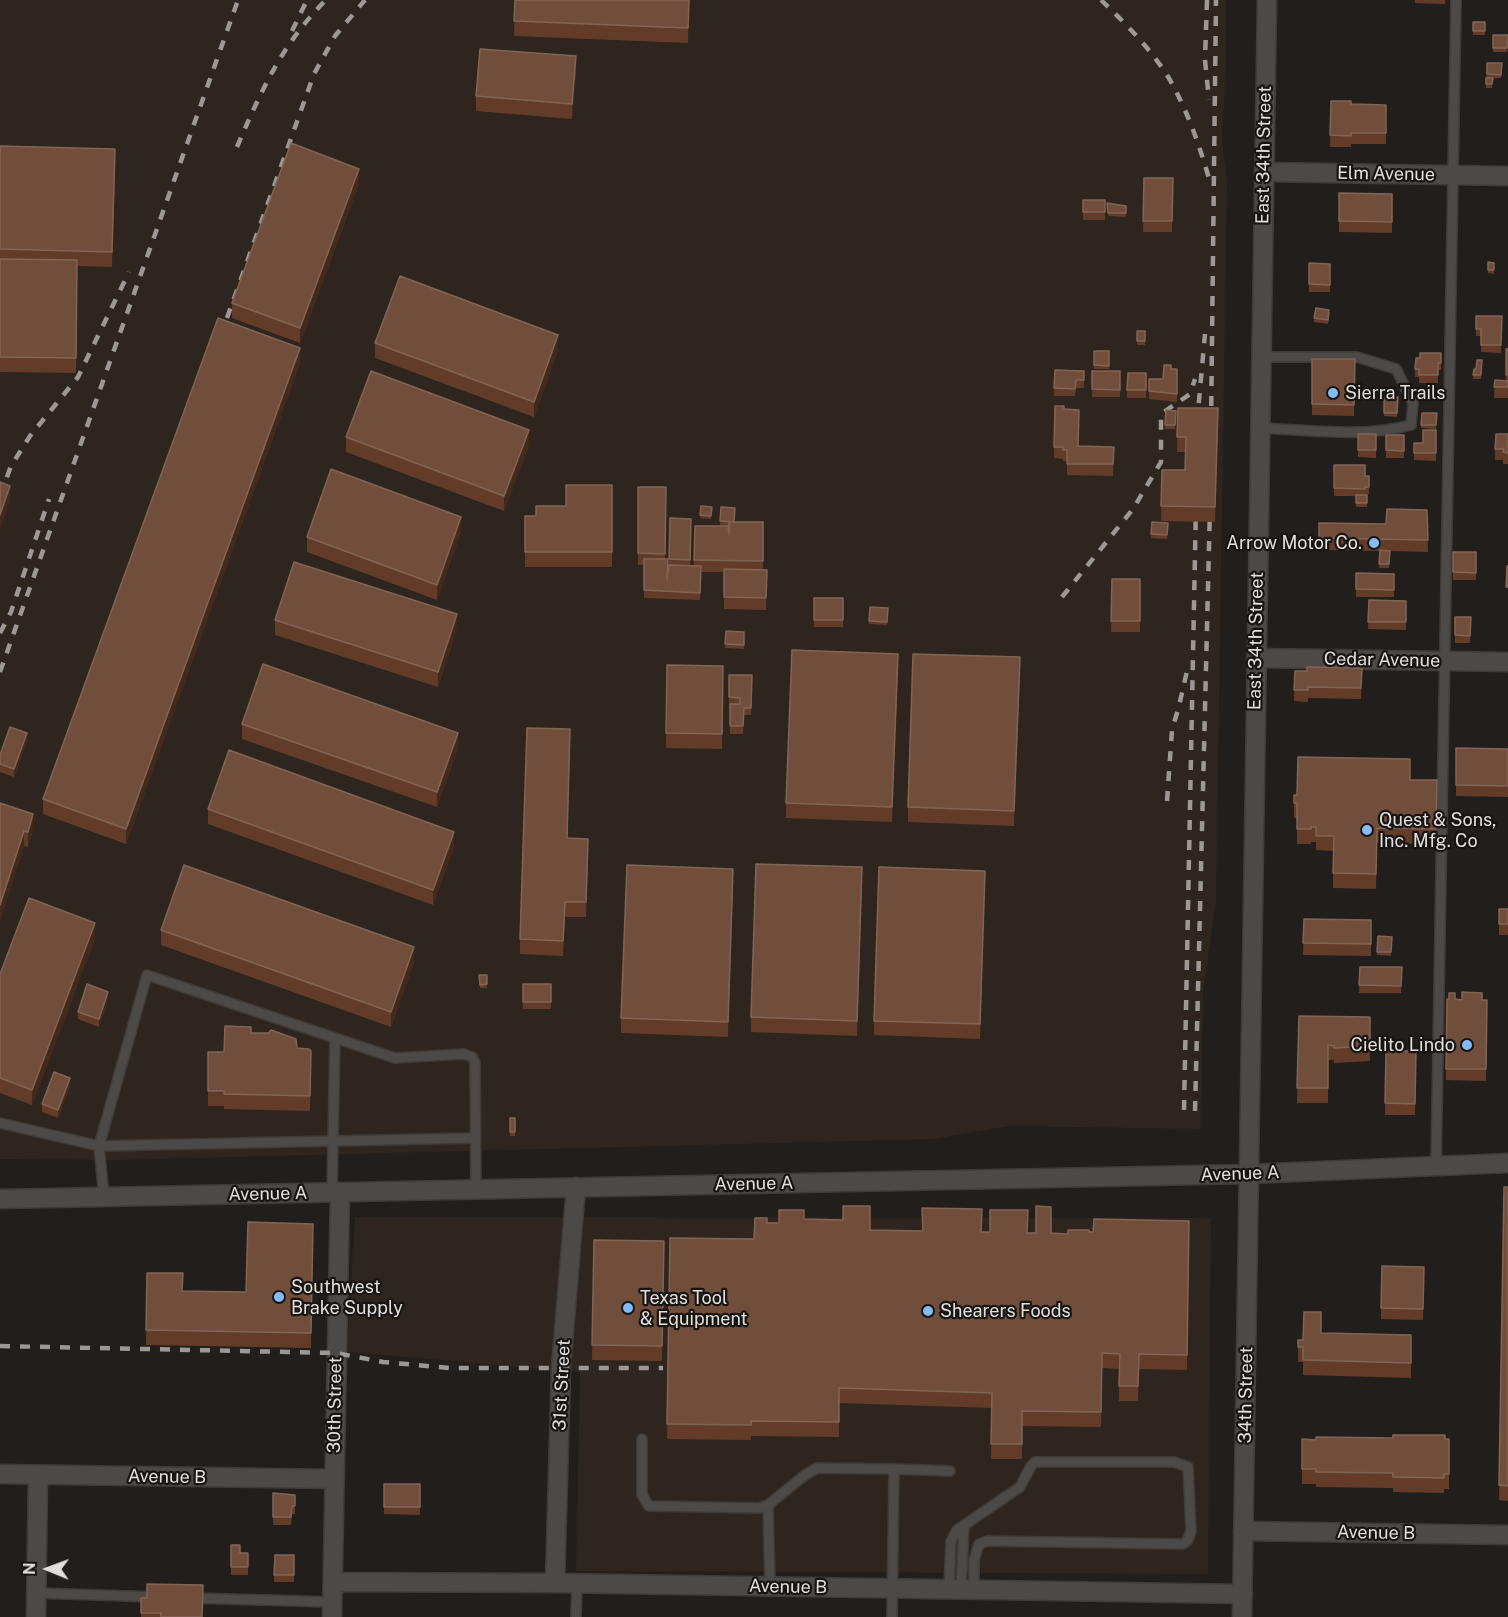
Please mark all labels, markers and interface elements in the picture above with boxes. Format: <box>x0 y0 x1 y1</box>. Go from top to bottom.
street label: East 34th Street <box>1252 86 1276 224</box>
street label: Elm Avenue <box>1337 162 1435 186</box>
place label: Sierra Trails <box>1345 382 1445 404</box>
marker: Sierra Trails <box>1326 386 1340 400</box>
place label: Arrow Motor Co. <box>1226 532 1362 554</box>
marker: Arrow Motor Co. <box>1367 536 1381 550</box>
street label: East 34th Street <box>1244 572 1268 710</box>
street label: Cedar Avenue <box>1324 648 1440 672</box>
place label: Quest & Sons, Inc. Mfg. Co <box>1379 809 1496 852</box>
marker: Quest & Sons, Inc. Mfg. Co <box>1360 823 1374 837</box>
place label: Cielito Lindo <box>1351 1034 1455 1056</box>
marker: Cielito Lindo <box>1460 1038 1474 1052</box>
street label: Avenue A <box>1200 1162 1280 1186</box>
street label: Avenue A <box>714 1173 794 1195</box>
street label: Avenue A <box>228 1183 308 1205</box>
place label: Southwest Brake Supply <box>291 1276 403 1318</box>
place label: Texas Tool & Equipment <box>640 1287 748 1330</box>
marker: Southwest Brake Supply <box>272 1290 286 1304</box>
place label: Shearers Foods <box>940 1300 1071 1322</box>
marker: Texas Tool & Equipment <box>621 1301 635 1315</box>
marker: Shearers Foods <box>921 1304 935 1318</box>
street label: 31st Street <box>549 1339 575 1431</box>
street label: 34th Street <box>1234 1346 1258 1444</box>
street label: 30th Street <box>323 1357 347 1453</box>
street label: Avenue B <box>128 1466 206 1488</box>
street label: Avenue B <box>1337 1522 1415 1544</box>
north arrow <box>18 1539 78 1599</box>
text: N <box>20 1562 39 1575</box>
street label: Avenue B <box>749 1576 827 1598</box>

